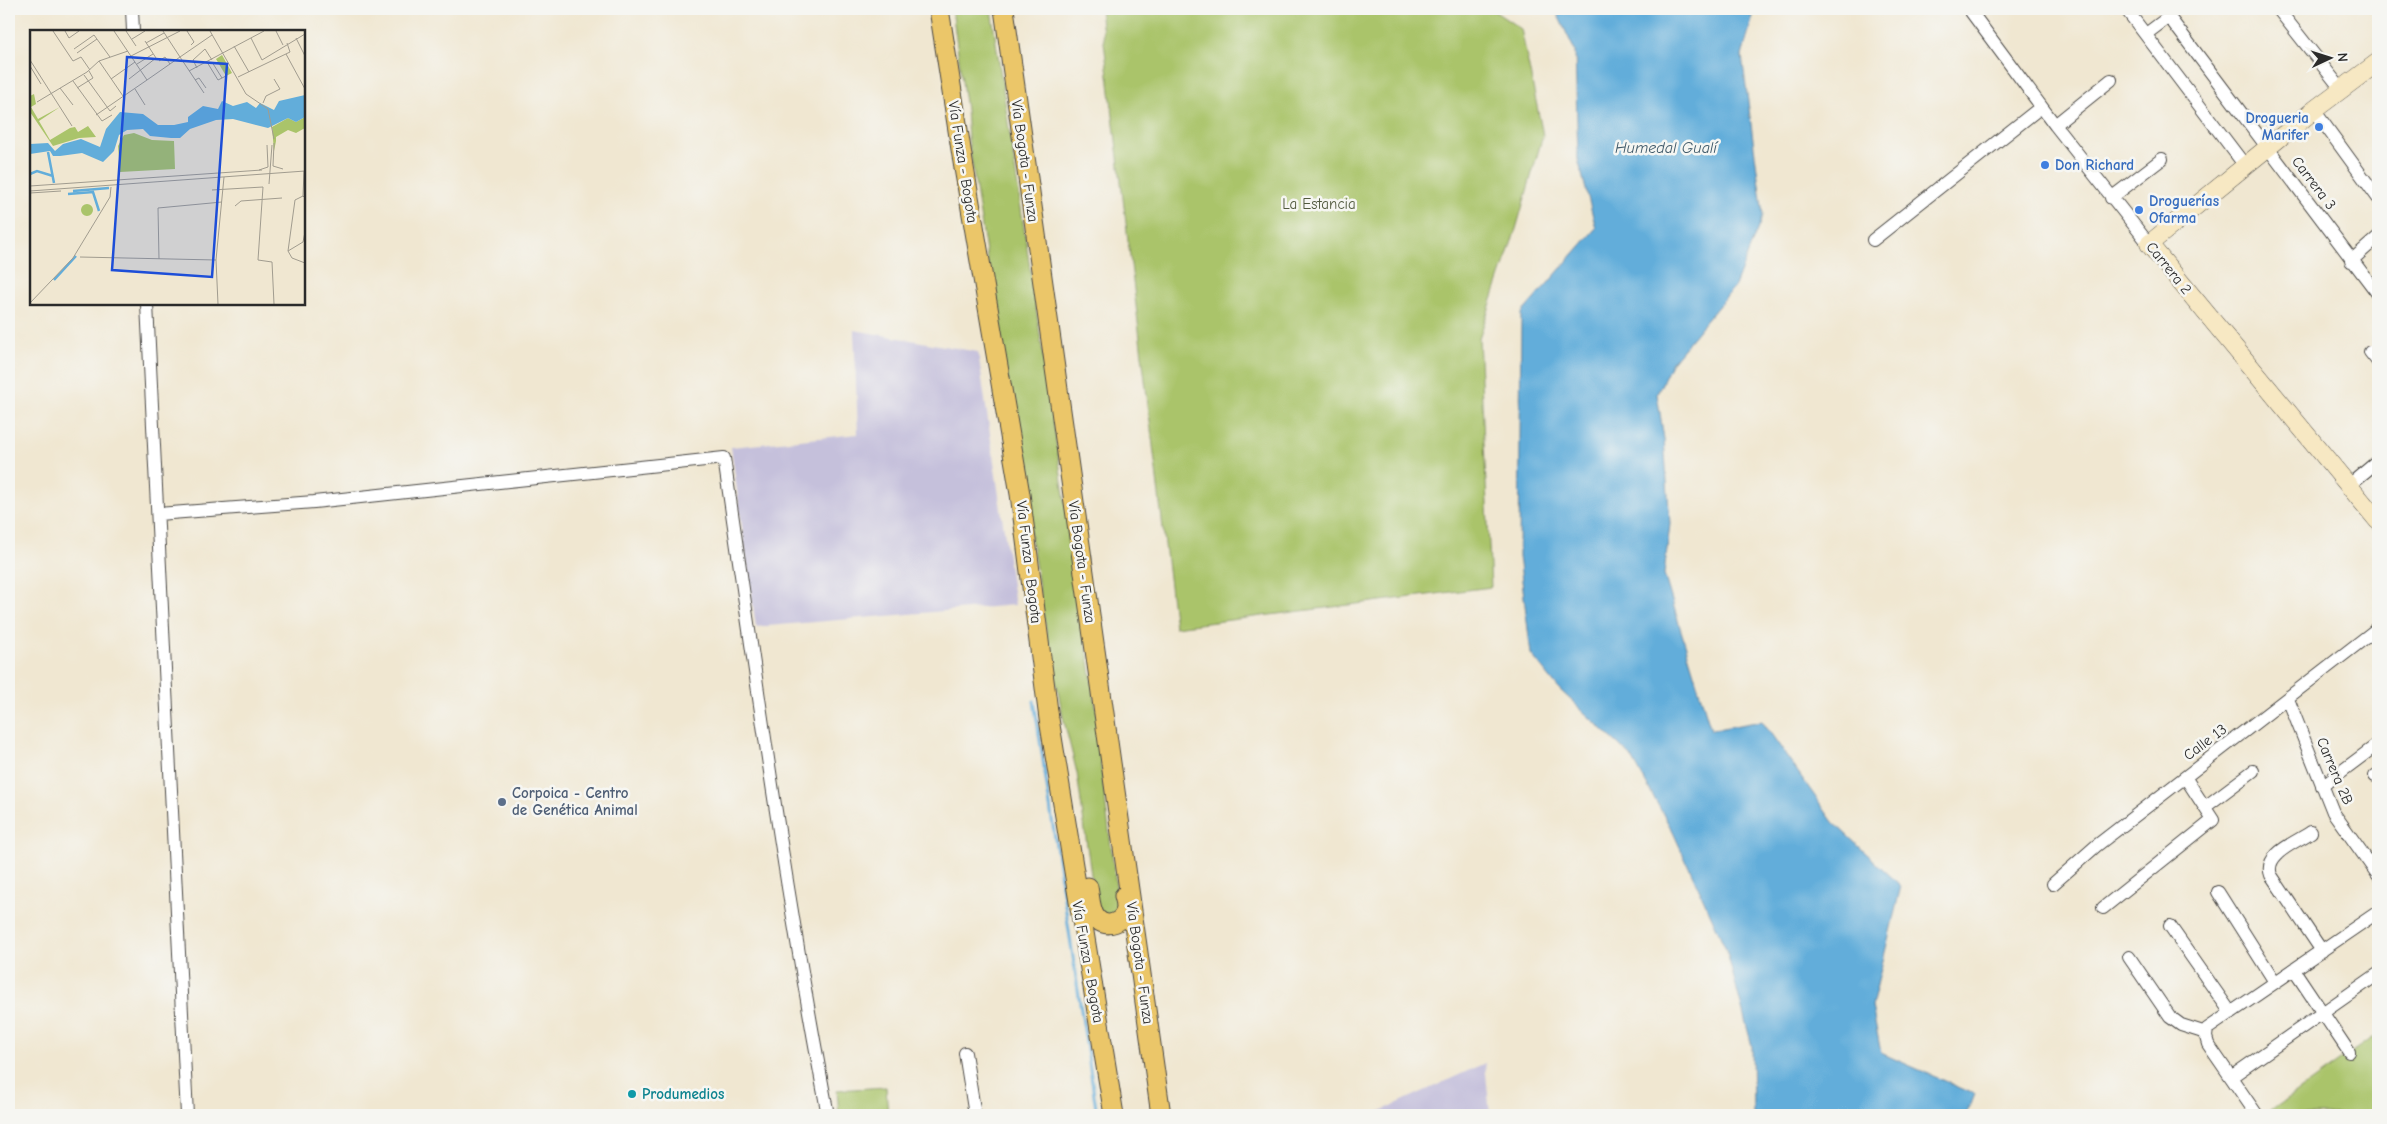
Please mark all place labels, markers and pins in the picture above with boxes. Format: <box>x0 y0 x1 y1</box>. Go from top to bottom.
place label: Drogueria Marifer <box>2245 109 2309 144</box>
marker: Drogueria Marifer <box>2313 121 2325 133</box>
place label: Don Richard <box>2055 156 2134 174</box>
marker: Don Richard <box>2039 159 2051 171</box>
place label: Droguerías Ofarma <box>2149 192 2219 227</box>
marker: Droguerías Ofarma <box>2133 204 2145 216</box>
place label: Corpoica - Centro de Genética Animal <box>512 784 638 819</box>
marker: Corpoica - Centro de Genética Animal <box>496 796 508 808</box>
place label: Produmedios <box>642 1085 724 1103</box>
marker: Produmedios <box>626 1088 638 1100</box>

